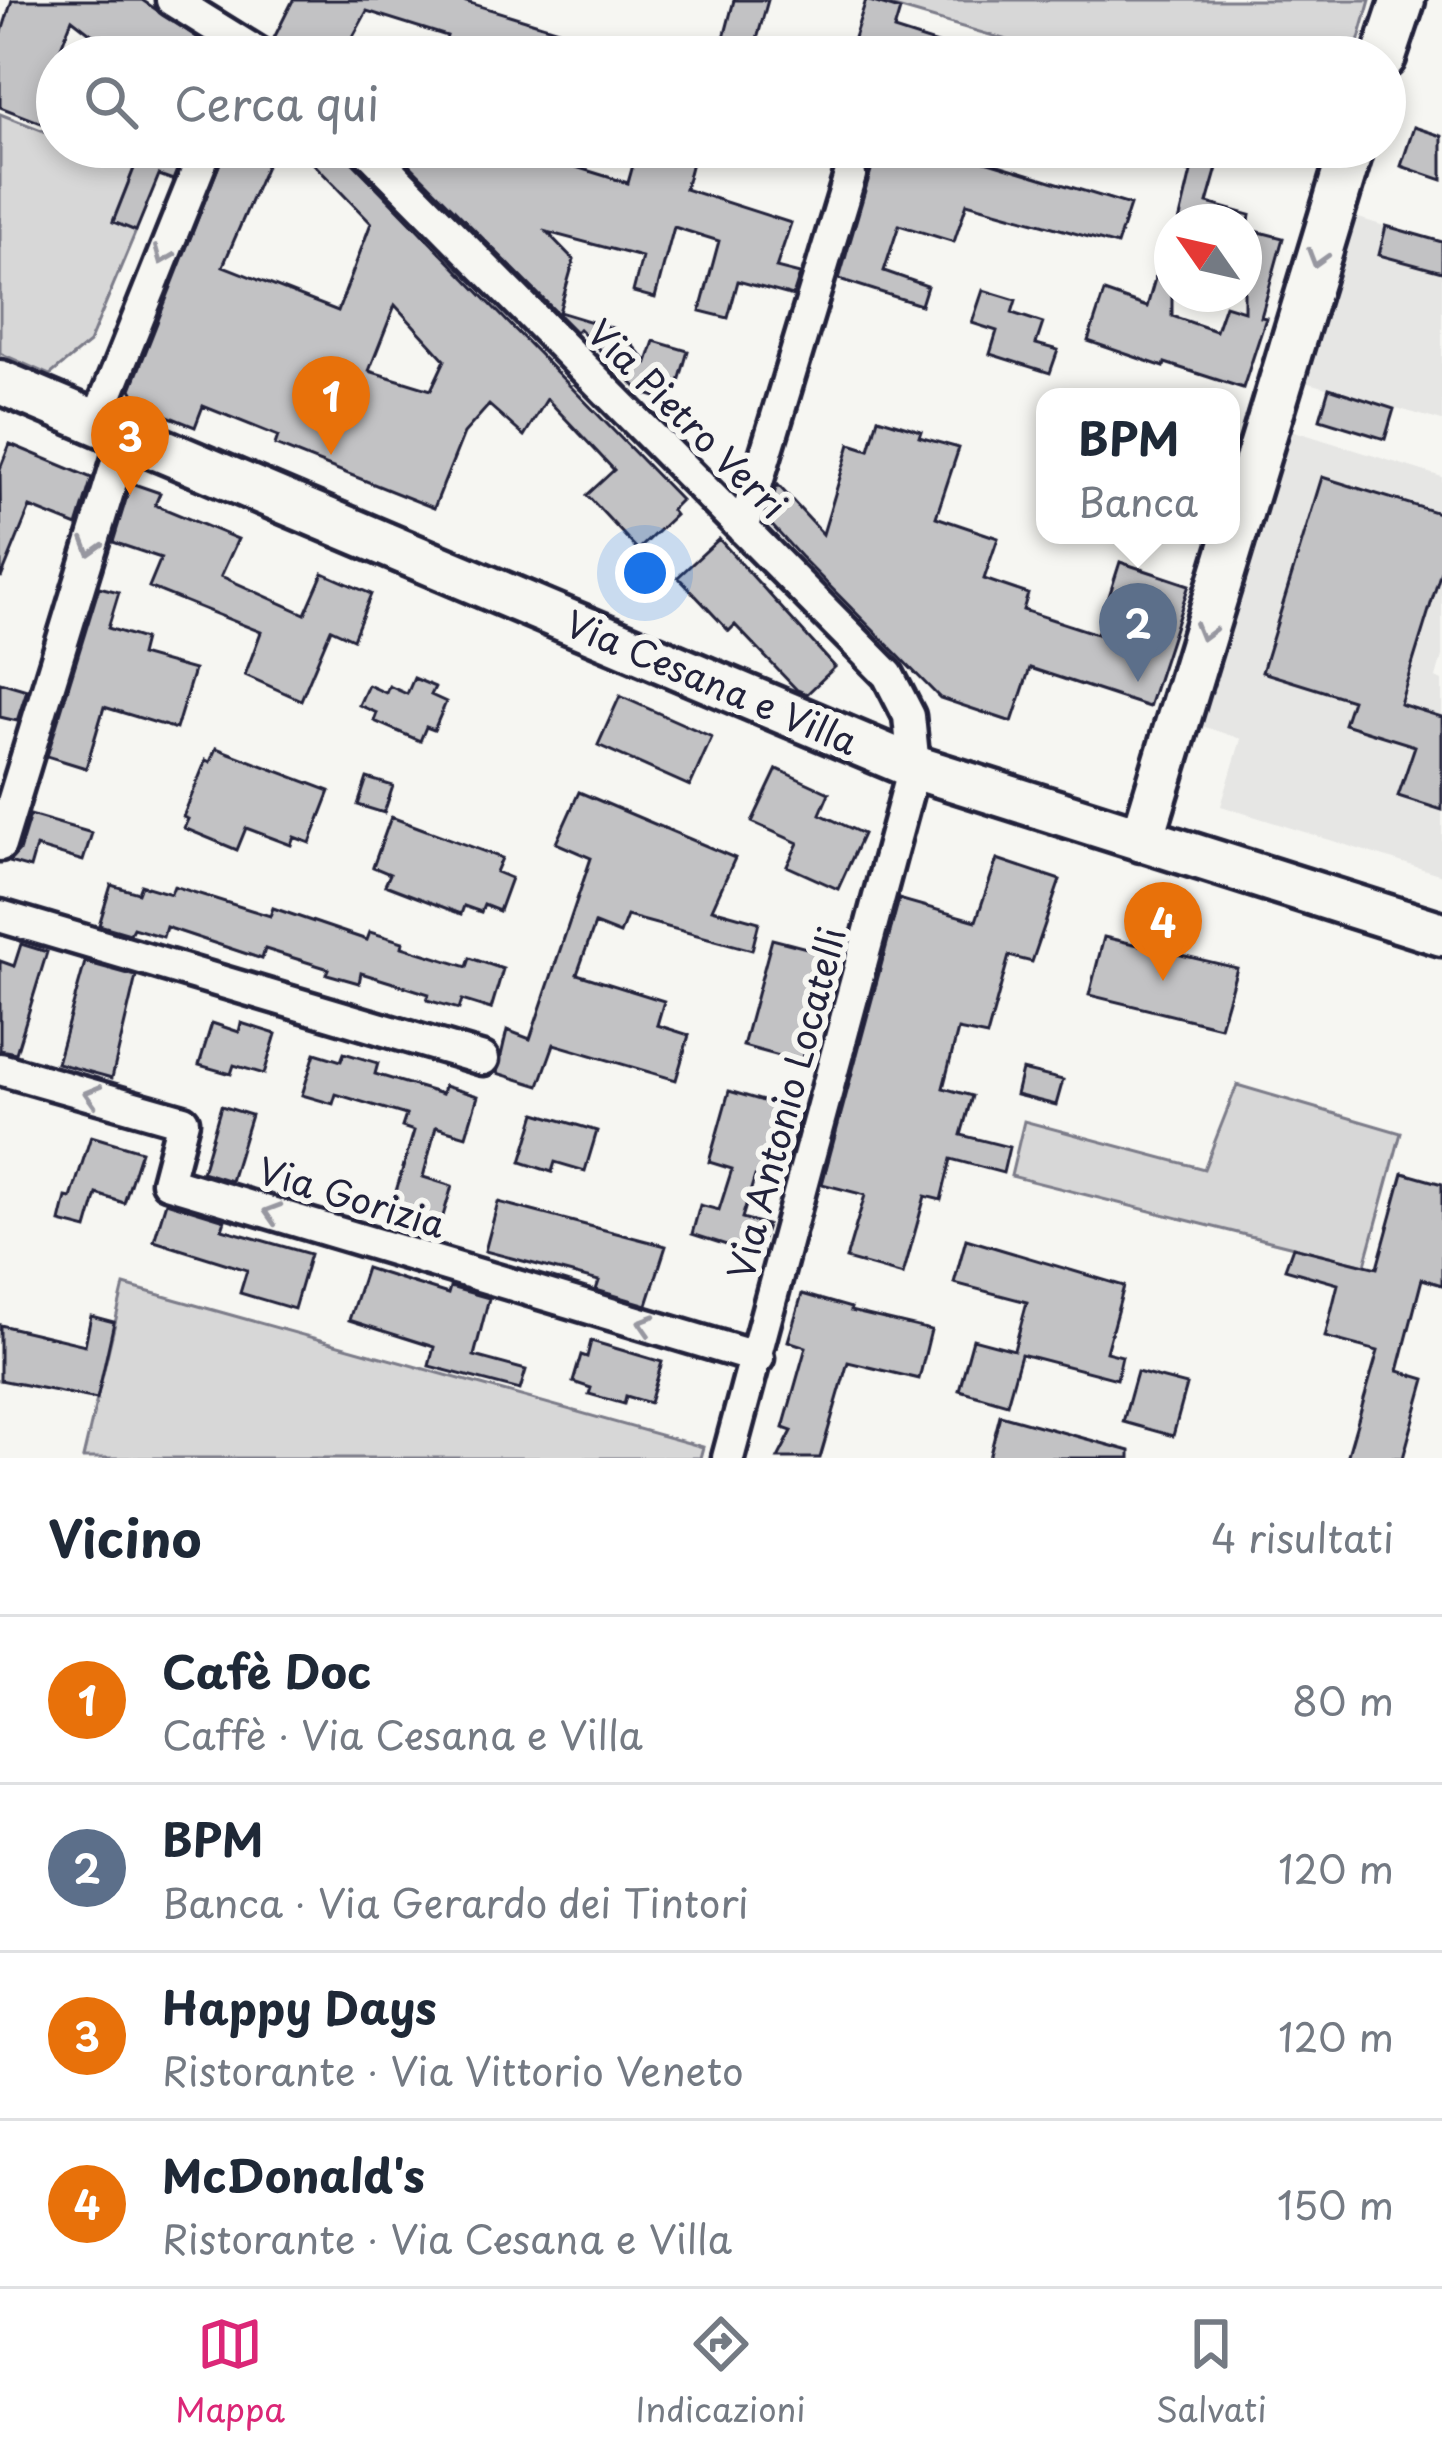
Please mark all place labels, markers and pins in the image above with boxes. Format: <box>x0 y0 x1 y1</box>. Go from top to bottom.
pin: 1 <box>292 356 370 455</box>
pin: 3 <box>91 396 169 495</box>
pin: 2 <box>1099 583 1177 682</box>
pin: 4 <box>1124 882 1202 981</box>

